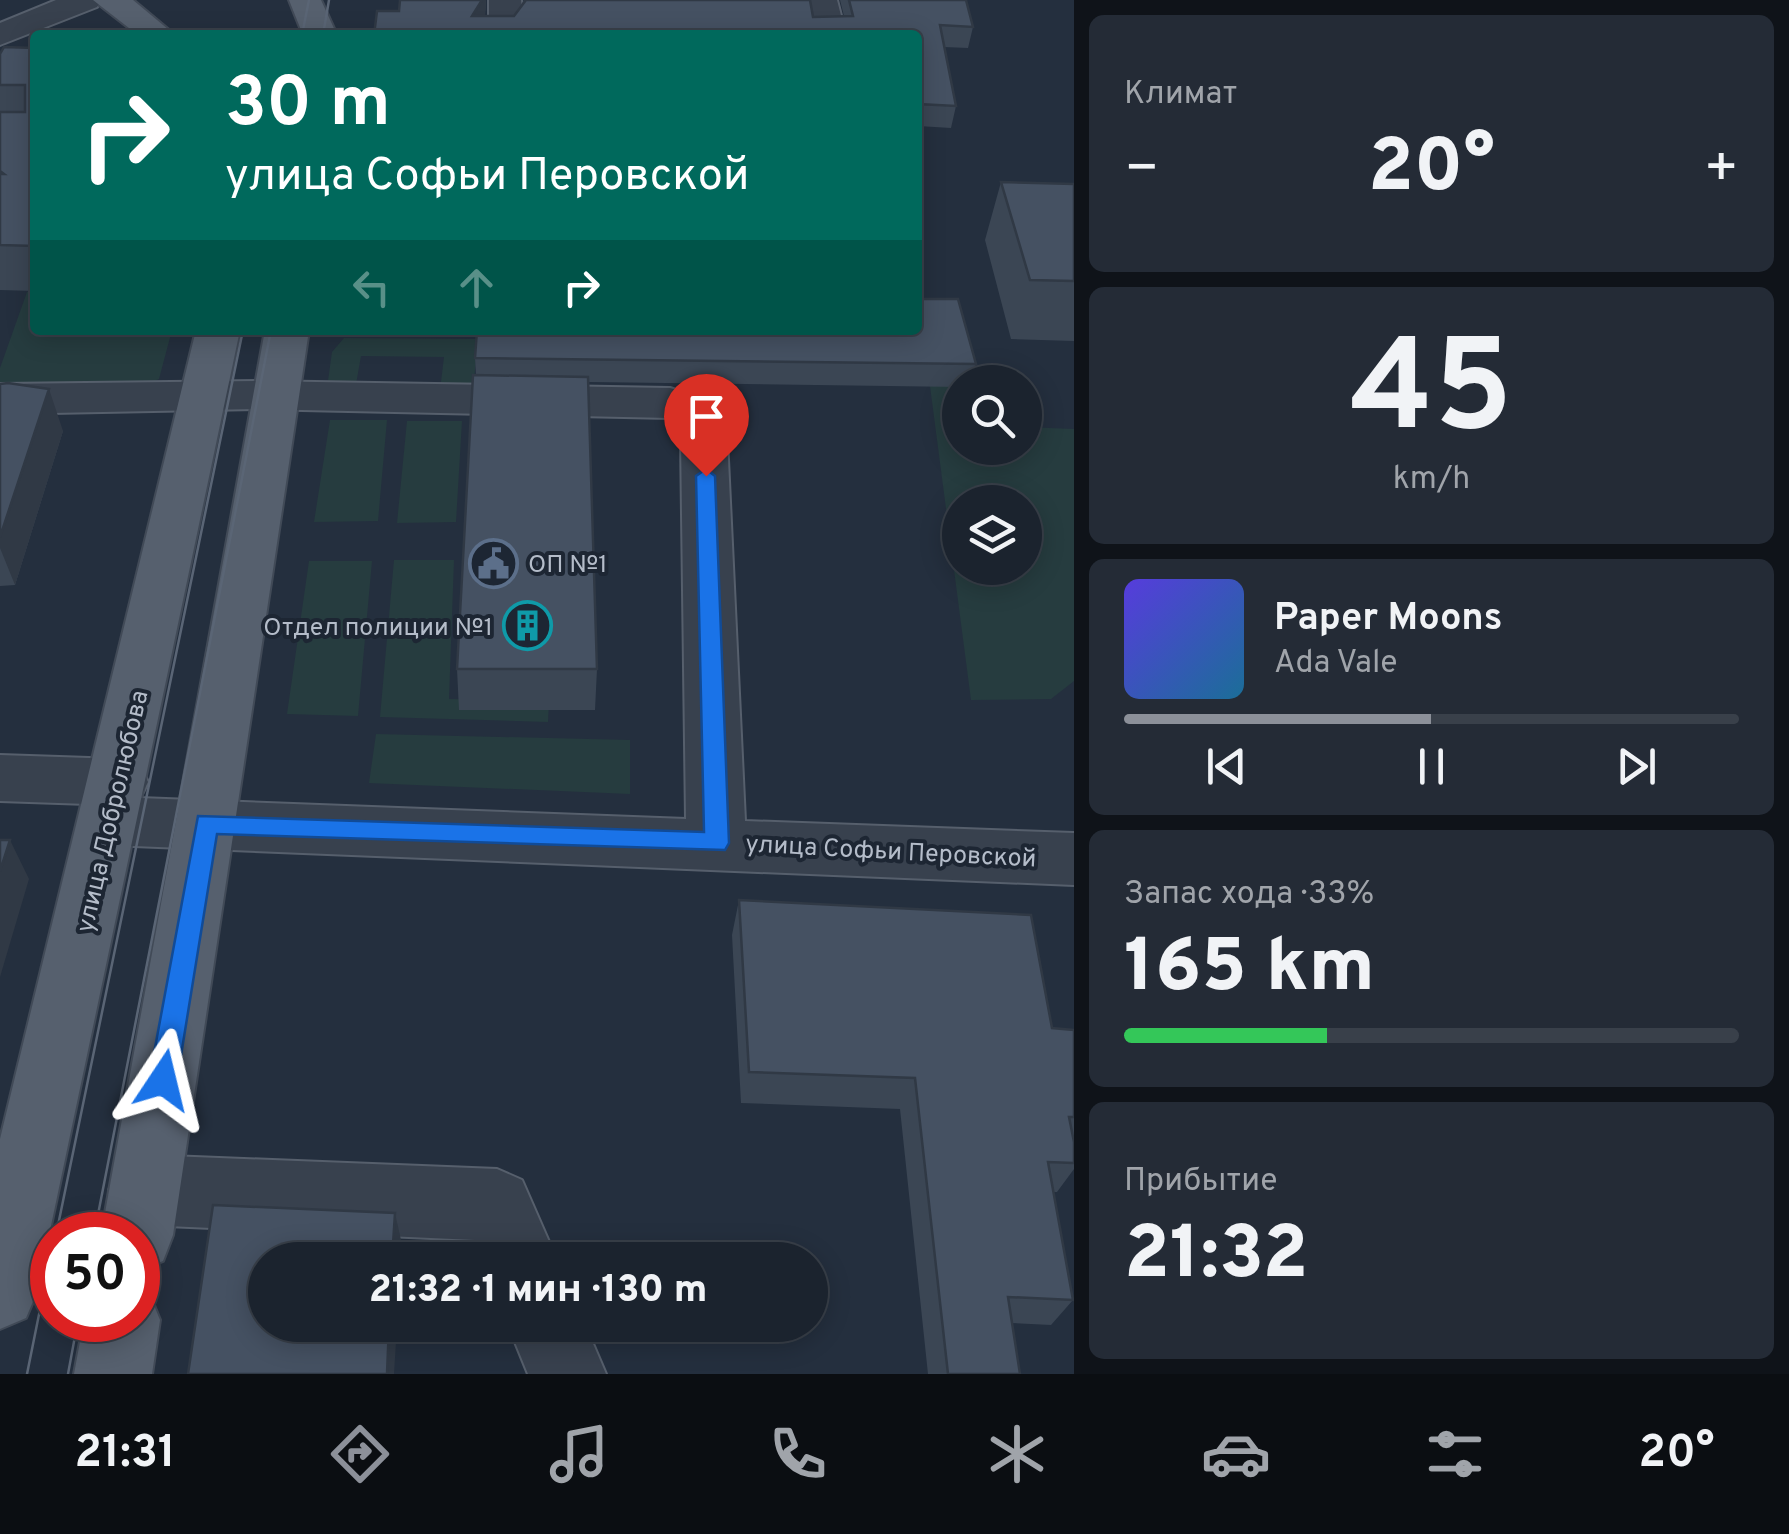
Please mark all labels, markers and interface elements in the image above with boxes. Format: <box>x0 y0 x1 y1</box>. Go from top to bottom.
text: 30 m <box>225 62 391 151</box>
icon: right <box>60 70 190 200</box>
text: Климат <box>1124 75 1237 115</box>
text: 20° <box>1368 123 1495 218</box>
text: − <box>1124 136 1159 206</box>
text: + <box>1704 136 1739 206</box>
text: улица Софьи Перовской <box>225 149 749 206</box>
icon: left <box>344 260 399 315</box>
icon: ahead <box>449 260 504 315</box>
icon: right <box>554 260 609 315</box>
text: 45 <box>1350 312 1513 477</box>
map controls <box>942 365 1042 585</box>
button: search <box>942 365 1042 465</box>
pin <box>664 374 749 477</box>
icon: arrive <box>679 389 734 444</box>
text: km/h <box>1393 460 1470 500</box>
button: layers <box>942 485 1042 585</box>
public building icon: ОП №1 <box>467 537 519 589</box>
place label: ОП №1 <box>528 550 608 582</box>
text: Paper Moons <box>1274 595 1503 644</box>
building icon: Отдел полиции №1 <box>502 600 554 652</box>
place label: Отдел полиции №1 <box>263 613 493 645</box>
text: Ada Vale <box>1274 644 1398 684</box>
street label: улица Добролюбова <box>70 687 157 936</box>
icon: previous <box>1199 739 1254 794</box>
icon: pause <box>1404 739 1459 794</box>
icon: next <box>1609 739 1664 794</box>
street label: улица Софьи Перовской <box>745 829 1037 877</box>
text: Запас хода · 33% <box>1124 875 1374 915</box>
text: 165 km <box>1124 923 1375 1018</box>
position arrow <box>111 1028 215 1132</box>
text: Прибытие <box>1124 1162 1278 1202</box>
text: 21:32 <box>1124 1210 1308 1305</box>
speed limit sign: 50 <box>30 1212 160 1342</box>
text: 21:32 · 1 мин · 130 m <box>369 1267 707 1316</box>
icon: directions <box>325 1419 395 1489</box>
icon: music <box>544 1419 614 1489</box>
icon: phone <box>763 1419 833 1489</box>
icon: climate <box>982 1419 1052 1489</box>
icon: car <box>1201 1419 1271 1489</box>
icon: filters <box>1420 1419 1490 1489</box>
text: 21:31 <box>74 1426 176 1483</box>
text: 20° <box>1639 1426 1714 1483</box>

